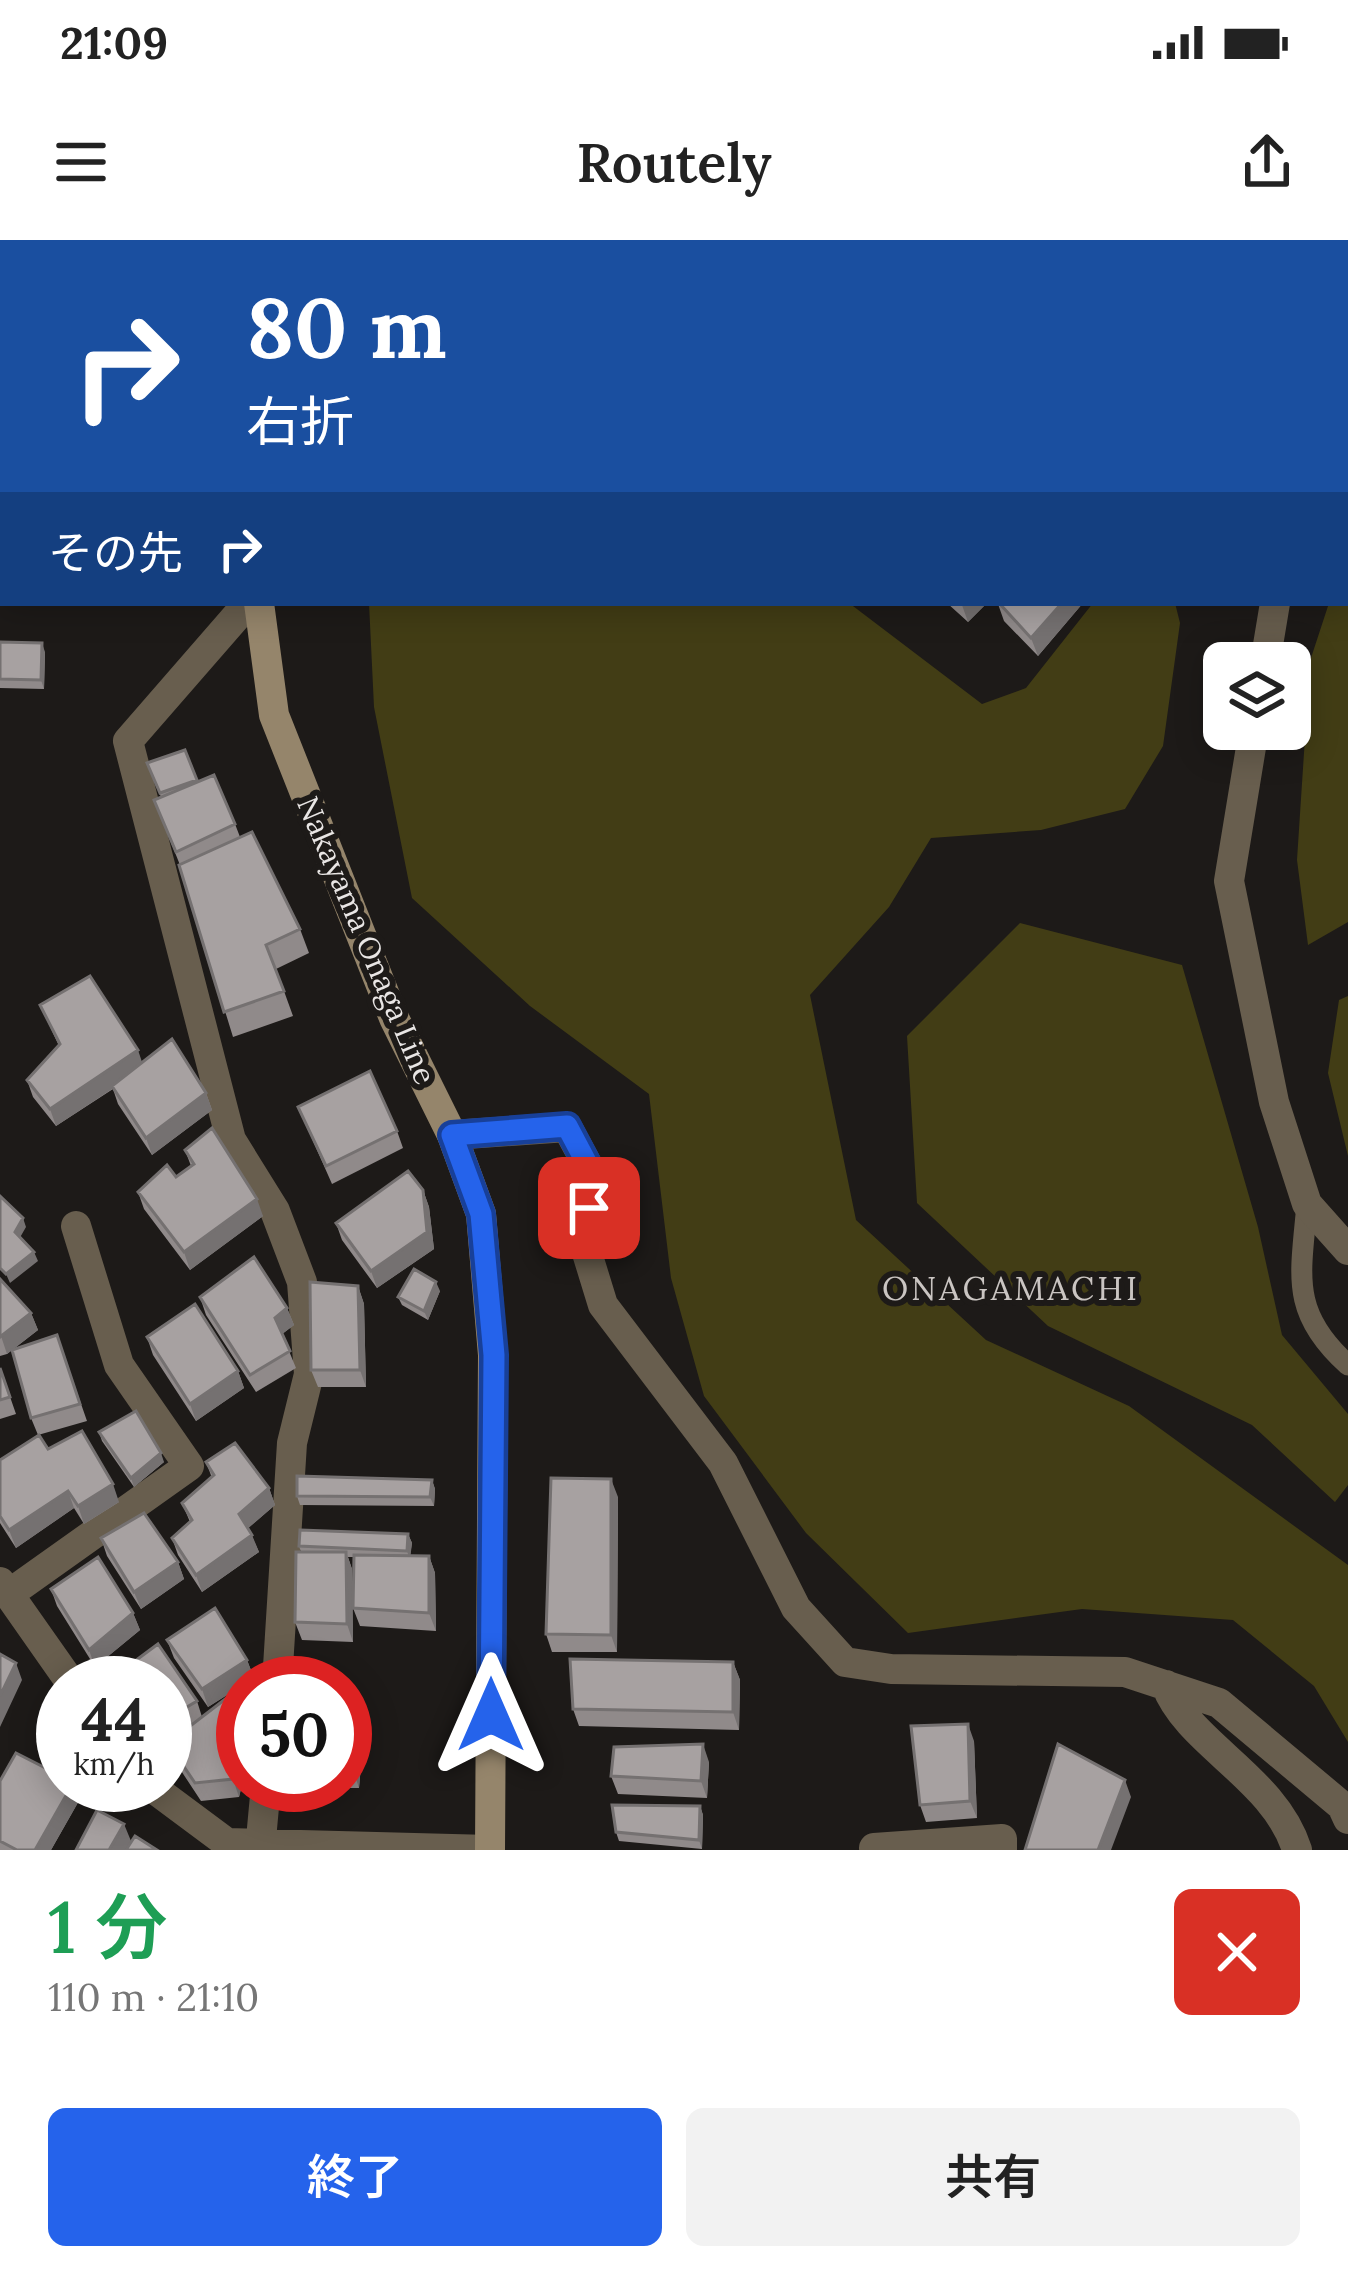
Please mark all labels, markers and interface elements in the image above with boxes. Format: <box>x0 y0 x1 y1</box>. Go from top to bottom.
text: 21:09 <box>60 14 168 71</box>
text: Routely <box>576 128 772 197</box>
icon: menu <box>48 129 114 195</box>
icon: share <box>1234 129 1300 195</box>
text: 80 m <box>246 273 447 381</box>
icon: right <box>48 288 204 444</box>
text: 右折 <box>246 387 354 456</box>
icon: right <box>207 516 273 582</box>
text: その先 <box>48 524 183 581</box>
map controls <box>1203 642 1311 750</box>
button: layers <box>1203 642 1311 750</box>
street label: Nakayama Onaga Line <box>288 790 445 1090</box>
pin <box>538 1157 640 1259</box>
icon: arrive <box>556 1175 622 1241</box>
district label: ONAGAMACHI <box>882 1267 1140 1309</box>
position arrow <box>428 1652 554 1778</box>
speed limit sign: 50 <box>216 1656 372 1812</box>
text: 44 <box>81 1681 147 1757</box>
text: km/h <box>73 1745 155 1783</box>
text: 1 分 <box>48 1881 167 1973</box>
button: close <box>1174 1889 1300 2015</box>
text: 110 m · 21:10 <box>48 1972 259 2022</box>
button: 終了 <box>48 2108 662 2246</box>
button: 共有 <box>686 2108 1300 2246</box>

